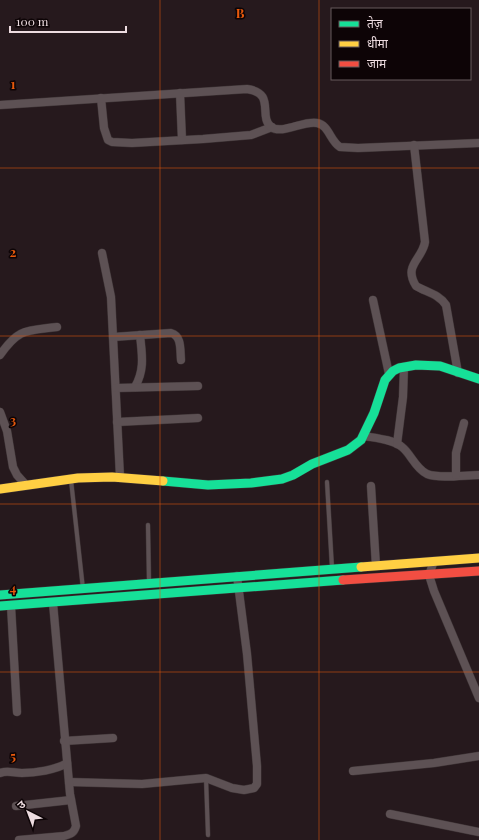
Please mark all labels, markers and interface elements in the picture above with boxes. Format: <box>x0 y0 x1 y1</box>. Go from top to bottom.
text: B <box>236 4 245 21</box>
scale bar <box>10 8 126 34</box>
legend <box>331 8 471 80</box>
text: 100 m <box>16 13 49 29</box>
text: तेज़ <box>367 15 384 31</box>
text: धीमा <box>367 35 389 51</box>
text: जाम <box>367 55 387 71</box>
text: 1 <box>11 75 16 92</box>
text: 2 <box>10 243 17 260</box>
text: 3 <box>10 411 16 428</box>
text: 4 <box>10 579 17 596</box>
text: 5 <box>10 747 16 764</box>
north arrow <box>8 792 48 832</box>
text: उ <box>14 796 29 812</box>

